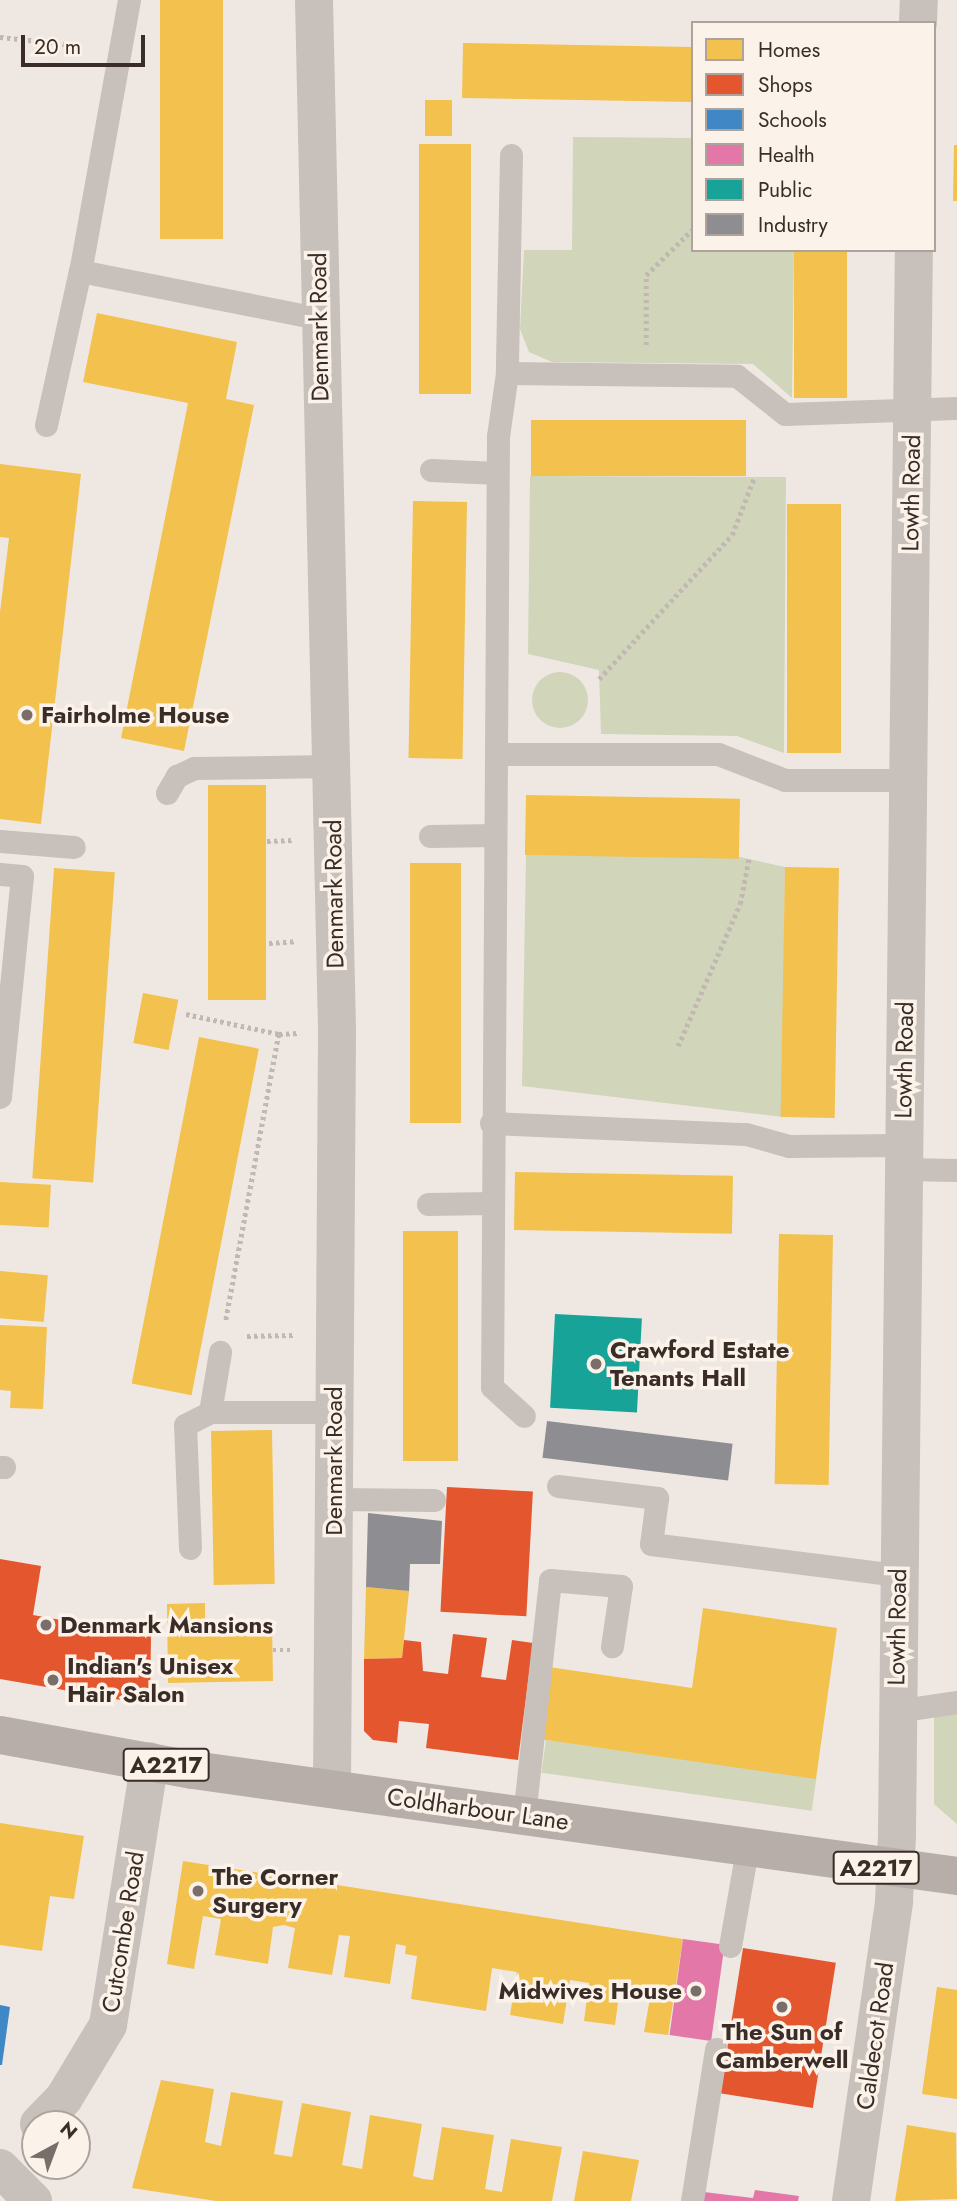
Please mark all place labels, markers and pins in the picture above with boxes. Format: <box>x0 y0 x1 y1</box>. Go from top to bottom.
place label: Fairholme House <box>41 701 229 729</box>
marker: Fairholme House <box>19 707 35 723</box>
place label: Crawford Estate Tenants Hall <box>610 1336 789 1392</box>
marker: Crawford Estate Tenants Hall <box>588 1356 604 1372</box>
place label: Denmark Mansions <box>60 1611 273 1639</box>
marker: Denmark Mansions <box>38 1617 54 1633</box>
place label: Indian's Unisex Hair Salon <box>67 1652 233 1708</box>
marker: Indian's Unisex Hair Salon <box>45 1672 61 1688</box>
place label: The Corner Surgery <box>212 1863 338 1919</box>
marker: The Corner Surgery <box>190 1883 206 1899</box>
place label: Midwives House <box>499 1977 682 2005</box>
marker: Midwives House <box>688 1983 704 1999</box>
marker: The Sun of Camberwell <box>774 1999 790 2015</box>
place label: The Sun of Camberwell <box>715 2018 849 2074</box>

